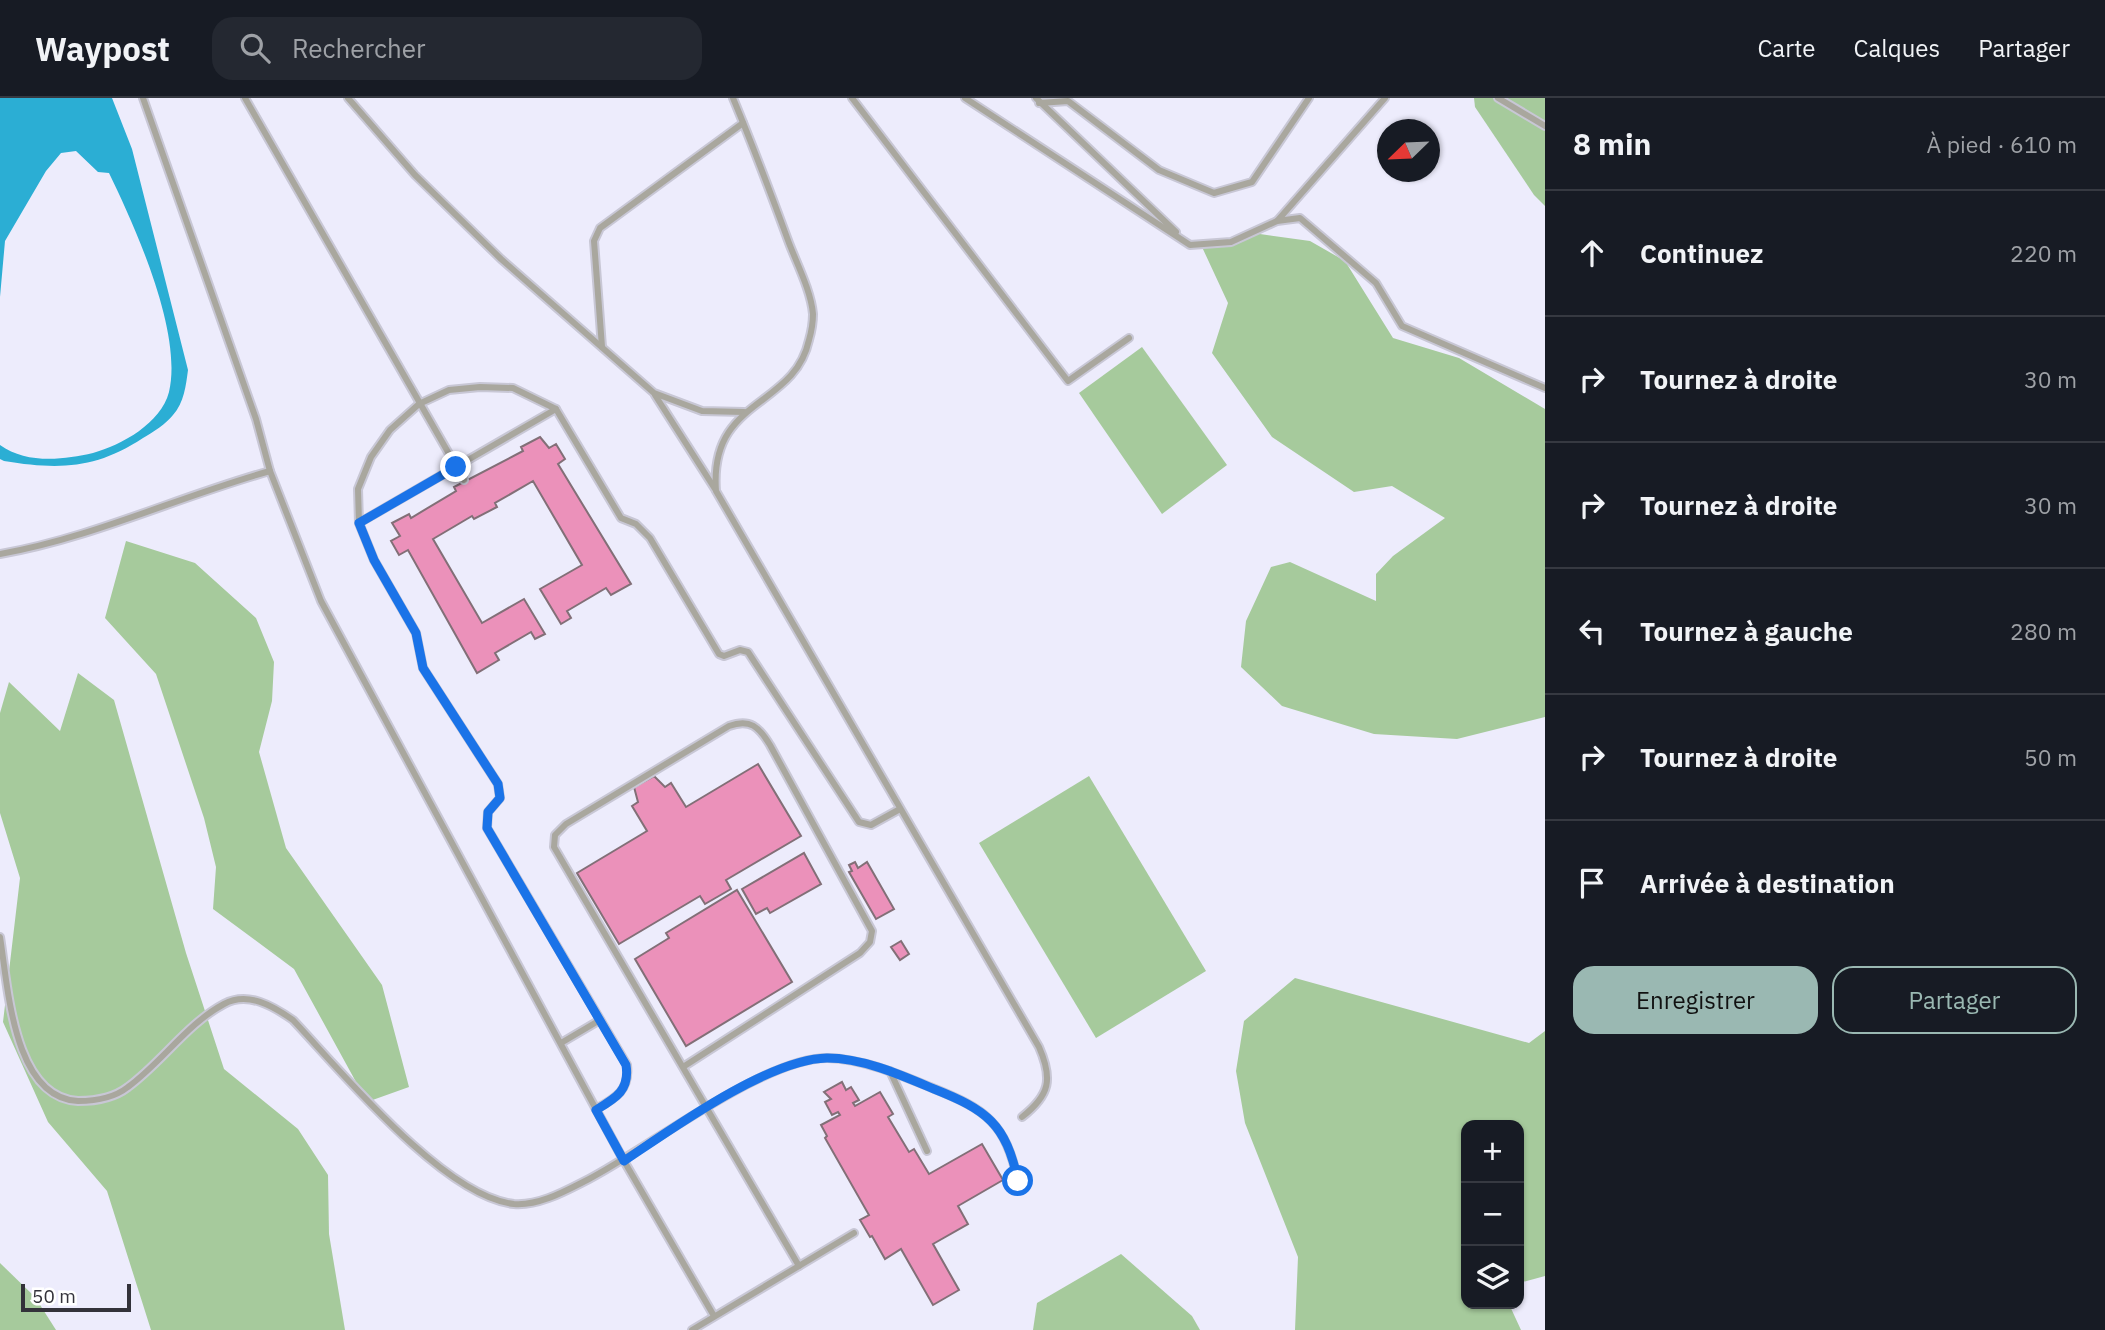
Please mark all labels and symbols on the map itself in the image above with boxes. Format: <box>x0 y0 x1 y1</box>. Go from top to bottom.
north arrow <box>1377 119 1440 182</box>
route end <box>440 451 471 482</box>
route start <box>1002 1165 1033 1196</box>
scale bar <box>21 1281 131 1313</box>

